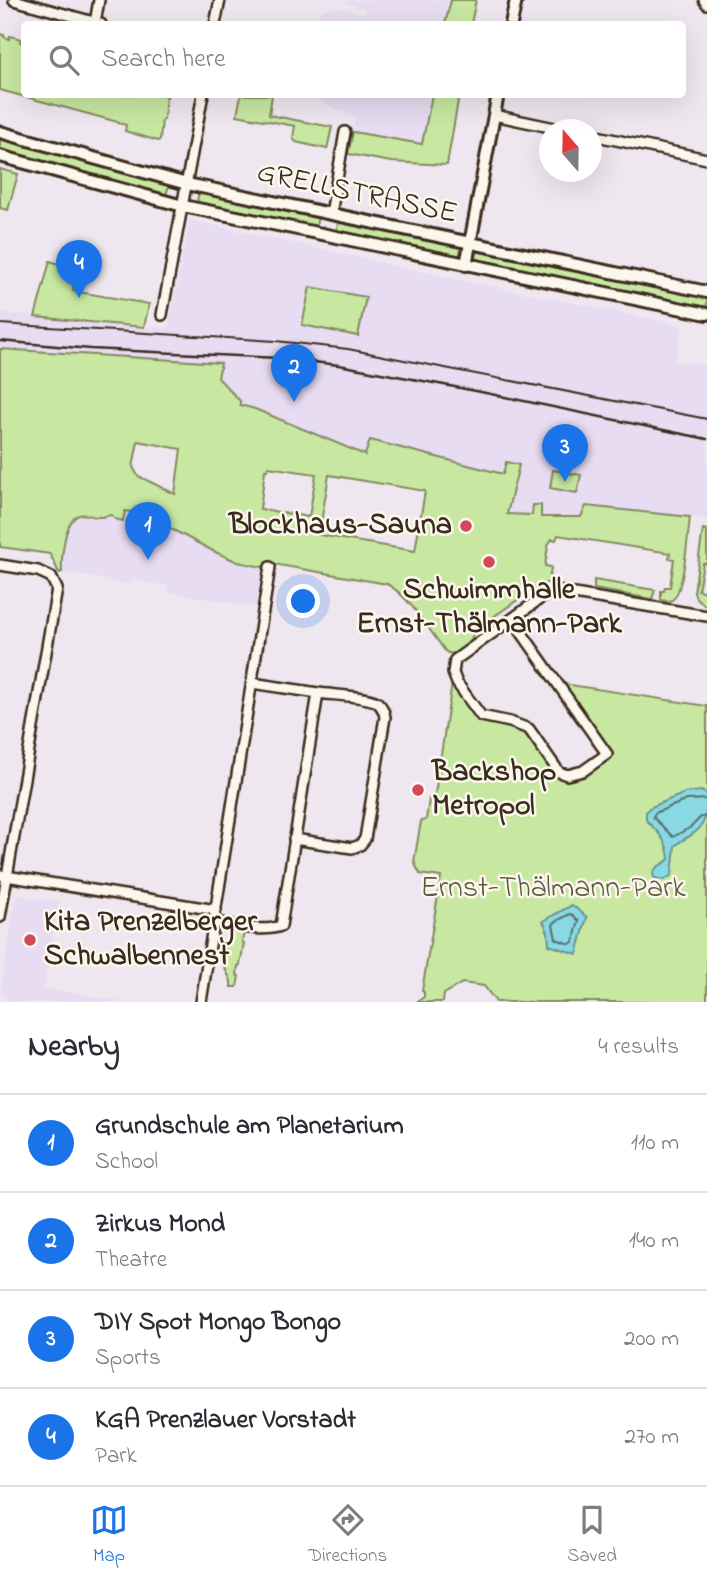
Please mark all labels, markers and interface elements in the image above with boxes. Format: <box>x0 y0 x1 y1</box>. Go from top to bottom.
search box <box>21 21 686 98</box>
icon: search <box>45 41 83 79</box>
text: Search here <box>101 41 226 79</box>
north arrow <box>539 119 602 182</box>
street label: GRELLSTRASSE <box>253 151 461 237</box>
pin: 4 <box>56 240 102 298</box>
pin: 2 <box>271 344 317 402</box>
pin: 3 <box>542 424 588 482</box>
pin: 1 <box>125 502 171 560</box>
place label: Blockhaus-Sauna <box>227 504 452 548</box>
marker: Blockhaus-Sauna <box>458 518 474 534</box>
marker: Schwimmhalle Ernst-Thälmann-Park <box>481 554 497 570</box>
place label: Schwimmhalle Ernst-Thälmann-Park <box>356 569 622 647</box>
your location <box>286 584 320 618</box>
place label: Backshop Metropol <box>430 751 556 829</box>
marker: Backshop Metropol <box>410 782 426 798</box>
park label: Ernst-Thälmann-Park <box>420 867 686 911</box>
place label: Kita Prenzelberger Schwalbennest <box>44 901 257 979</box>
marker: Kita Prenzelberger Schwalbennest <box>22 932 38 948</box>
text: Nearby <box>28 1026 120 1070</box>
text: 4 results <box>598 1031 679 1064</box>
text: Grundschule am Planetarium <box>95 1108 404 1146</box>
text: 1 <box>47 1127 55 1160</box>
text: 110 m <box>631 1127 679 1160</box>
text: School <box>95 1146 158 1179</box>
text: Zirkus Mond <box>95 1206 225 1244</box>
text: 2 <box>45 1225 57 1258</box>
text: 140 m <box>629 1225 679 1258</box>
text: Theatre <box>95 1244 167 1277</box>
text: DIY Spot Mongo Bongo <box>95 1304 341 1342</box>
text: 3 <box>46 1323 56 1356</box>
text: 200 m <box>624 1323 679 1356</box>
text: Sports <box>95 1342 161 1375</box>
text: KGA Prenzlauer Vorstadt <box>95 1402 356 1440</box>
text: 4 <box>46 1421 56 1454</box>
text: 270 m <box>625 1421 679 1454</box>
text: Park <box>95 1440 137 1473</box>
tab: Map <box>90 1501 128 1570</box>
tab: Directions <box>308 1501 387 1570</box>
tab: Saved <box>567 1501 617 1570</box>

